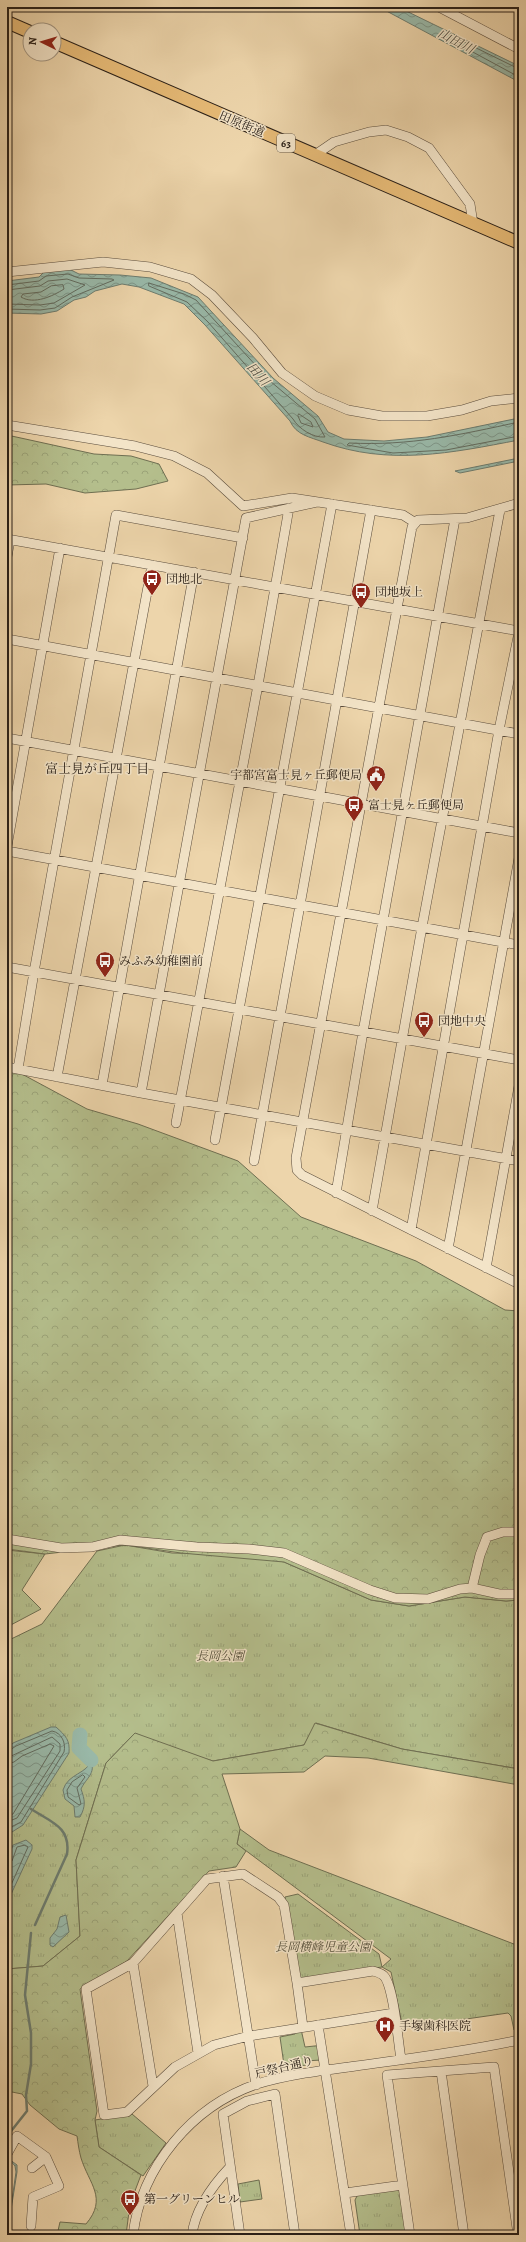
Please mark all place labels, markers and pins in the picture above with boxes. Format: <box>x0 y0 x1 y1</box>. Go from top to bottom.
bus stop icon: 団地北 <box>141 568 163 596</box>
place label: 団地北 <box>166 571 202 587</box>
bus stop icon: 団地坂上 <box>350 581 372 609</box>
place label: 団地坂上 <box>375 584 423 600</box>
public building icon: 宇都宮富士見ヶ丘郵便局 <box>365 764 387 792</box>
place label: 宇都宮富士見ヶ丘郵便局 <box>230 767 362 783</box>
bus stop icon: 富士見ヶ丘郵便局 <box>343 794 365 822</box>
place label: 富士見ヶ丘郵便局 <box>368 797 464 813</box>
bus stop icon: みふみ幼稚園前 <box>94 950 116 978</box>
place label: みふみ幼稚園前 <box>119 953 203 969</box>
bus stop icon: 団地中央 <box>413 1010 435 1038</box>
place label: 団地中央 <box>438 1013 486 1029</box>
hospital icon: 手塚歯科医院 <box>374 2015 396 2043</box>
place label: 手塚歯科医院 <box>399 2018 471 2034</box>
bus stop icon: 第一グリーンヒル <box>119 2188 141 2216</box>
place label: 第一グリーンヒル <box>144 2191 240 2207</box>

